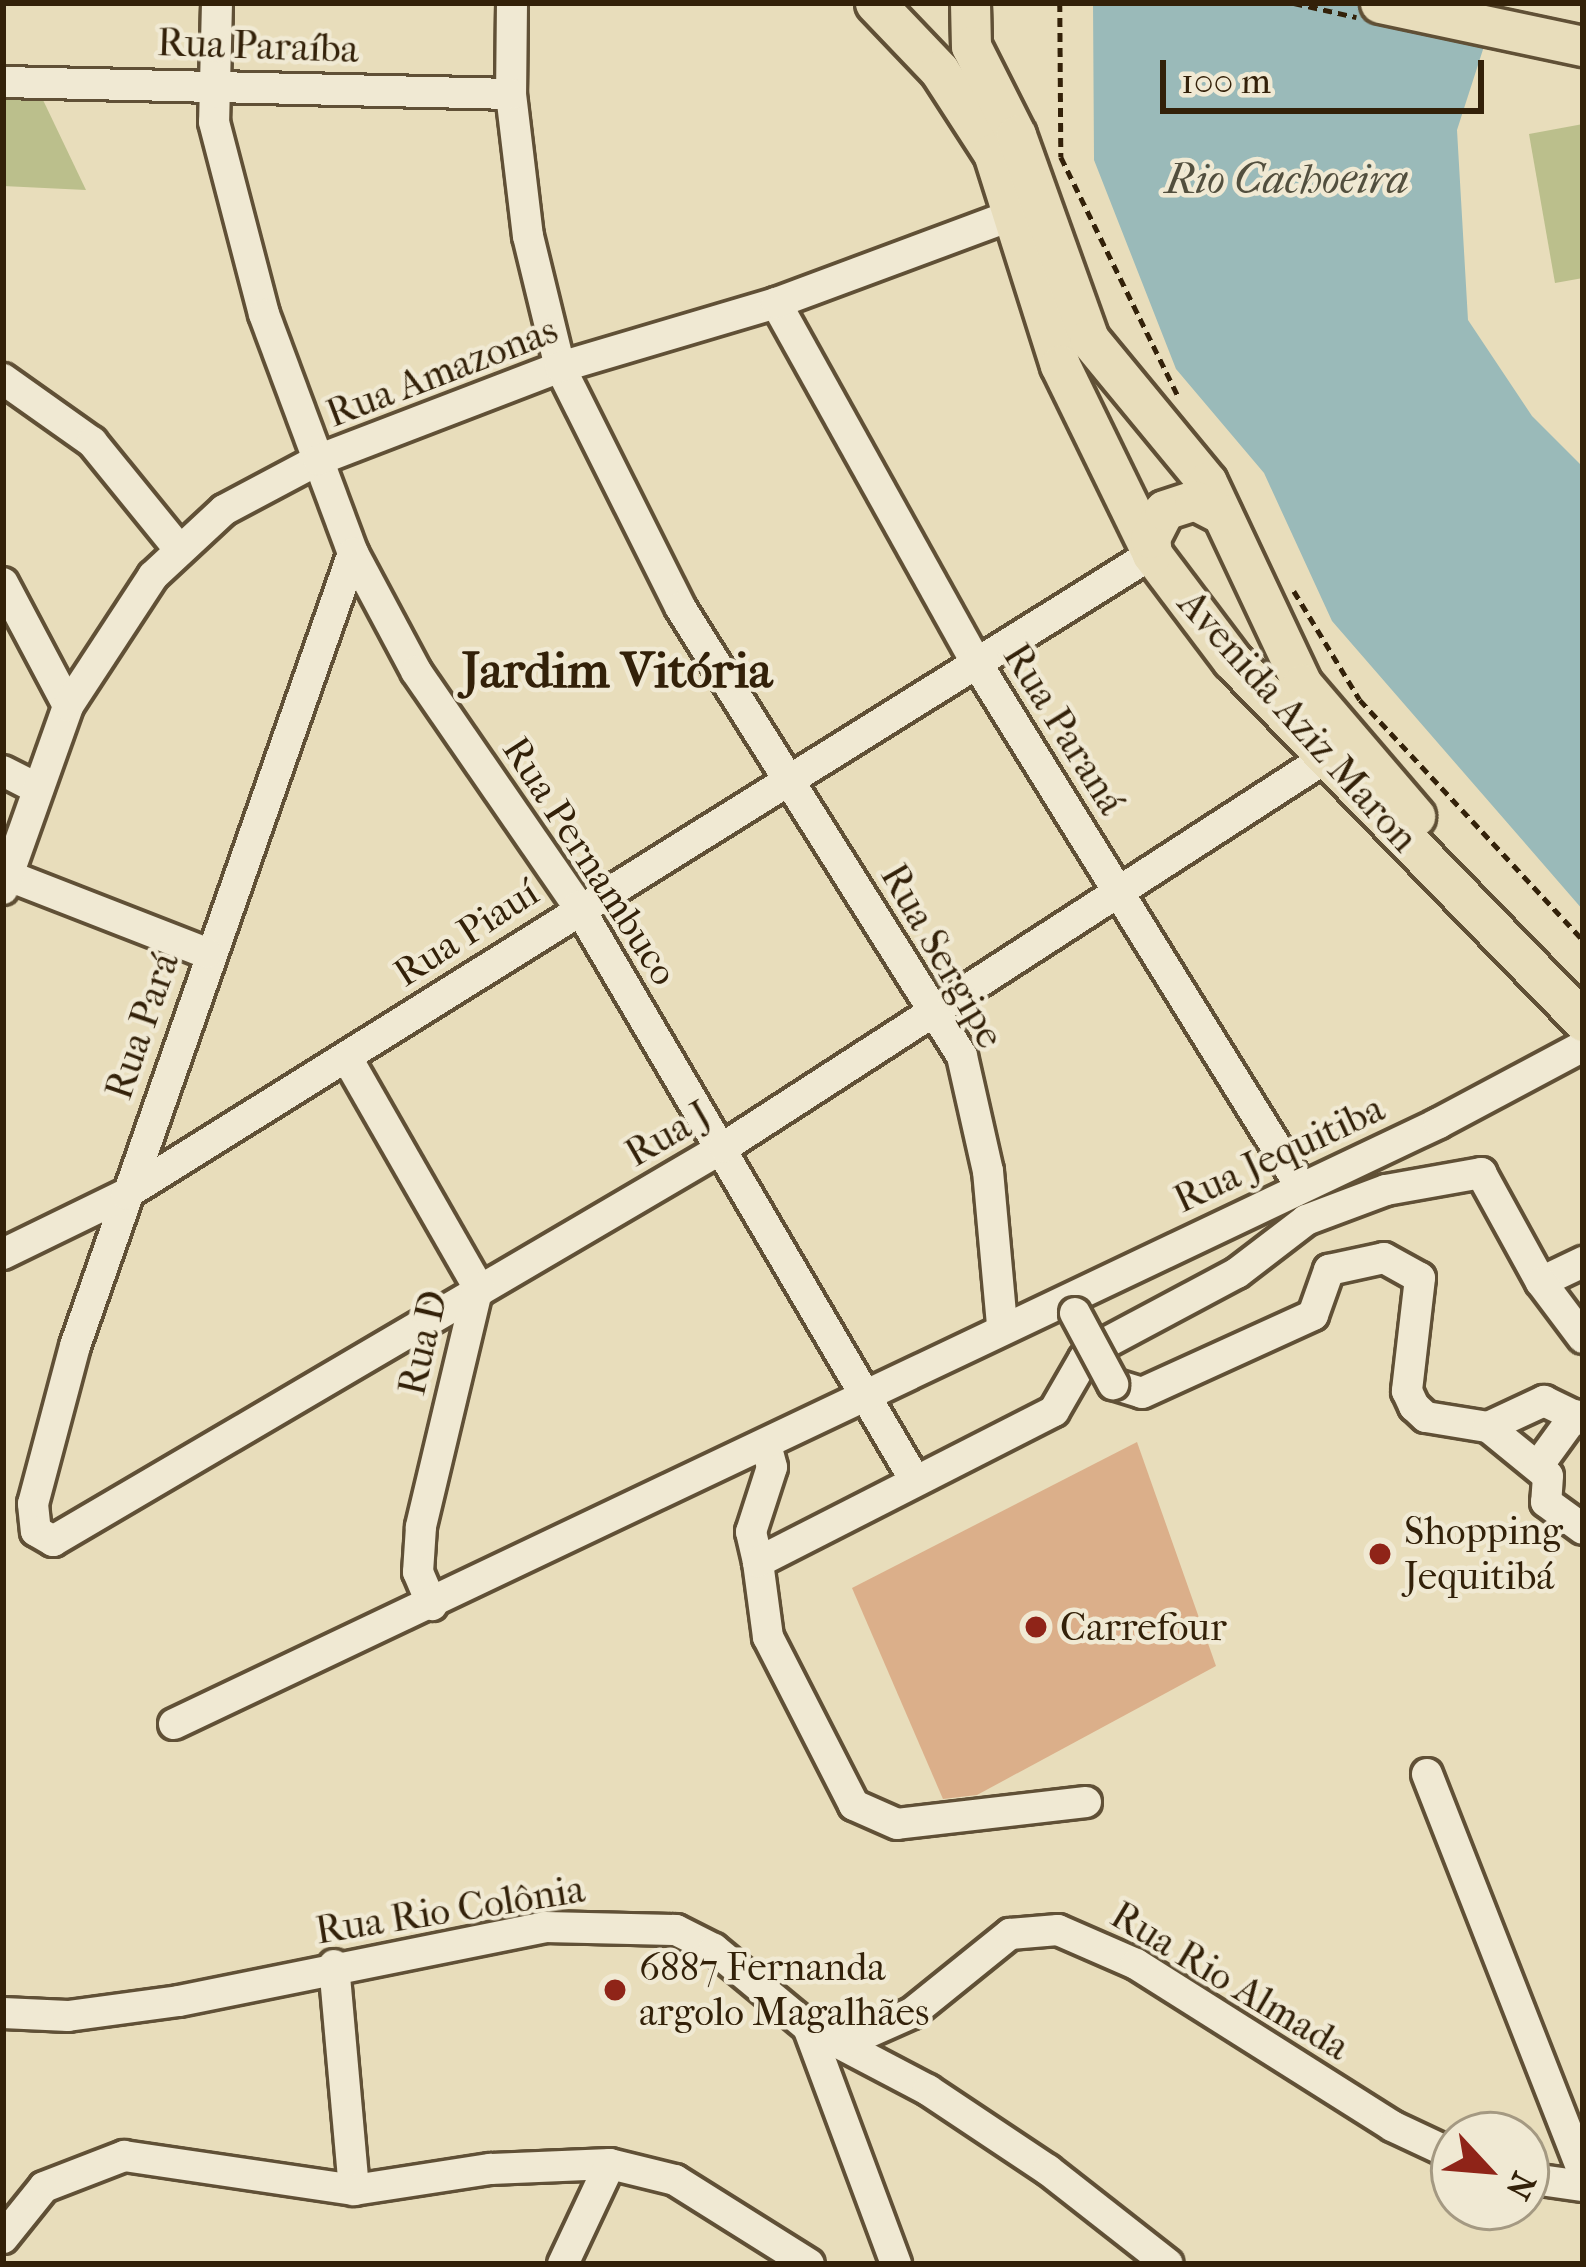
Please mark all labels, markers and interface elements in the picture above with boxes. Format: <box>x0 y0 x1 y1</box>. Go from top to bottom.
street label: Rua Paraíba <box>156 19 360 73</box>
scale bar <box>1166 36 1490 110</box>
text: 100 m <box>1181 60 1271 102</box>
water label: Rio Cachoeira <box>1165 155 1409 205</box>
street label: Rua Amazonas <box>320 306 564 438</box>
street label: Avenida Aziz Maron <box>1168 581 1428 861</box>
street label: Rua Paraná <box>993 635 1135 823</box>
district label: Jardim Vitória <box>462 639 772 701</box>
street label: Rua Pernambuco <box>492 728 688 994</box>
street label: Rua Sergipe <box>870 856 1014 1056</box>
street label: Rua Piauí <box>385 869 547 997</box>
street label: Rua Pará <box>95 947 189 1105</box>
street label: Rua Jequitiba <box>1166 1085 1392 1223</box>
street label: Rua J <box>617 1091 719 1177</box>
street label: Rua D <box>388 1286 458 1400</box>
place label: Shopping Jequitibá <box>1404 1509 1563 1600</box>
marker: Shopping Jequitibá <box>1367 1541 1393 1567</box>
place label: Carrefour <box>1060 1604 1227 1650</box>
marker: Carrefour <box>1023 1614 1049 1640</box>
street label: Rua Rio Colônia <box>312 1866 588 1954</box>
street label: Rua Rio Almada <box>1102 1892 1358 2070</box>
place label: 6887 Fernanda argolo Magalhães <box>639 1945 929 2036</box>
marker: 6887 Fernanda argolo Magalhães <box>602 1977 628 2003</box>
north arrow <box>1430 2111 1550 2231</box>
text: N <box>1497 2166 1543 2205</box>

